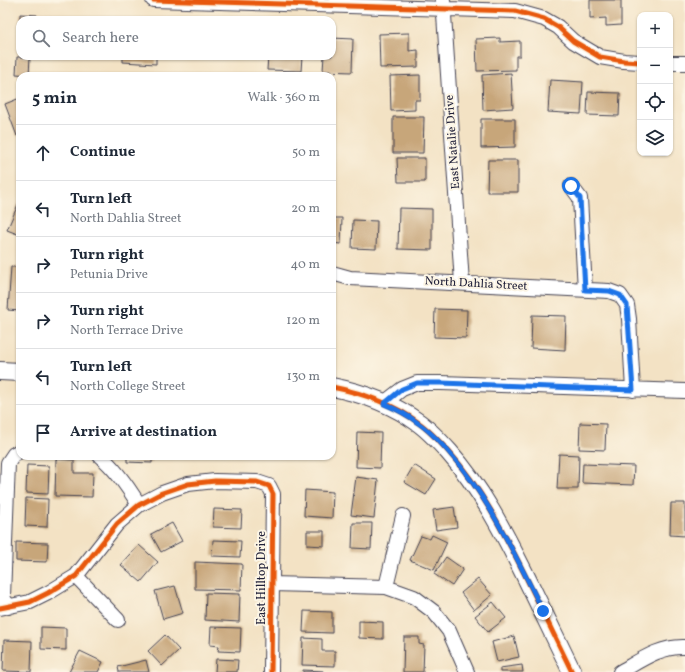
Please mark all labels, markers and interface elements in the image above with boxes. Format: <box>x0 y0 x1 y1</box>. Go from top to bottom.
map controls <box>637 12 673 156</box>
button: + <box>637 12 673 48</box>
search box <box>16 16 336 60</box>
icon: search <box>30 27 52 49</box>
text: Search here <box>62 28 139 49</box>
button: − <box>637 48 673 84</box>
button: locate <box>637 84 673 120</box>
text: 5 min <box>32 87 77 110</box>
text: Walk · 360 m <box>248 89 320 107</box>
street label: East Natalie Drive <box>442 94 464 190</box>
button: layers <box>637 120 673 156</box>
icon: ahead <box>32 142 54 164</box>
text: Continue <box>70 142 135 163</box>
text: 50 m <box>292 144 320 162</box>
route start <box>562 177 580 195</box>
text: Turn left <box>70 189 132 210</box>
icon: left <box>32 198 54 220</box>
text: 20 m <box>291 200 320 218</box>
text: North Dahlia Street <box>70 210 182 228</box>
text: Turn right <box>70 245 144 266</box>
icon: right <box>32 254 54 276</box>
text: 40 m <box>291 256 320 274</box>
text: Petunia Drive <box>70 266 148 284</box>
street label: North Dahlia Street <box>424 273 528 295</box>
text: Turn right <box>70 301 144 322</box>
icon: right <box>32 310 54 332</box>
text: 120 m <box>286 312 320 330</box>
text: North Terrace Drive <box>70 322 183 340</box>
text: Turn left <box>70 357 132 378</box>
icon: left <box>32 366 54 388</box>
text: 130 m <box>287 368 320 386</box>
text: North College Street <box>70 378 186 396</box>
icon: arrive <box>32 422 54 444</box>
text: Arrive at destination <box>70 422 217 443</box>
street label: East Hilltop Drive <box>254 531 270 625</box>
route end <box>534 602 552 620</box>

